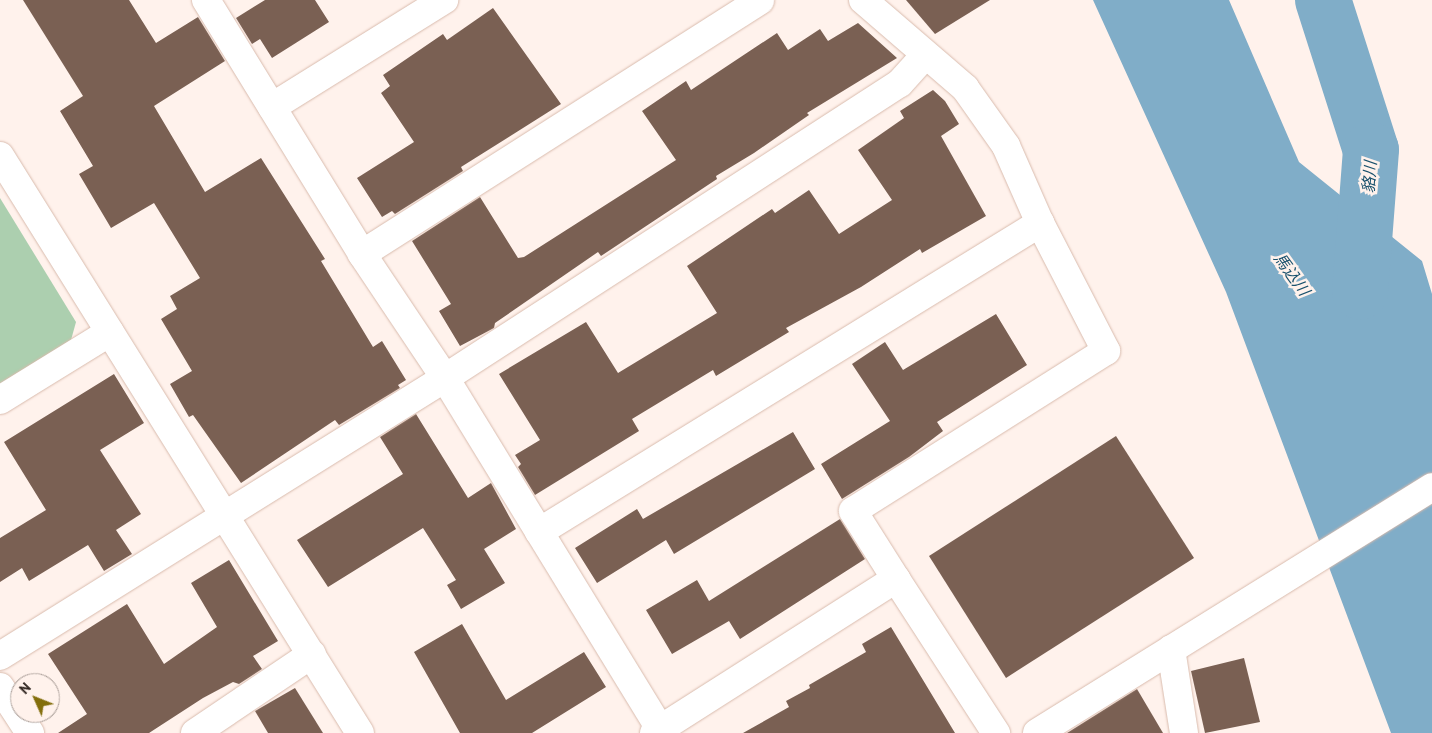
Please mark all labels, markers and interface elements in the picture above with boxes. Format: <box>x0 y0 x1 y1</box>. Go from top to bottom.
water label: 貉川 <box>1358 160 1380 194</box>
water label: 馬込川 <box>1270 249 1314 299</box>
north arrow <box>10 673 60 723</box>
text: N <box>15 679 35 698</box>

